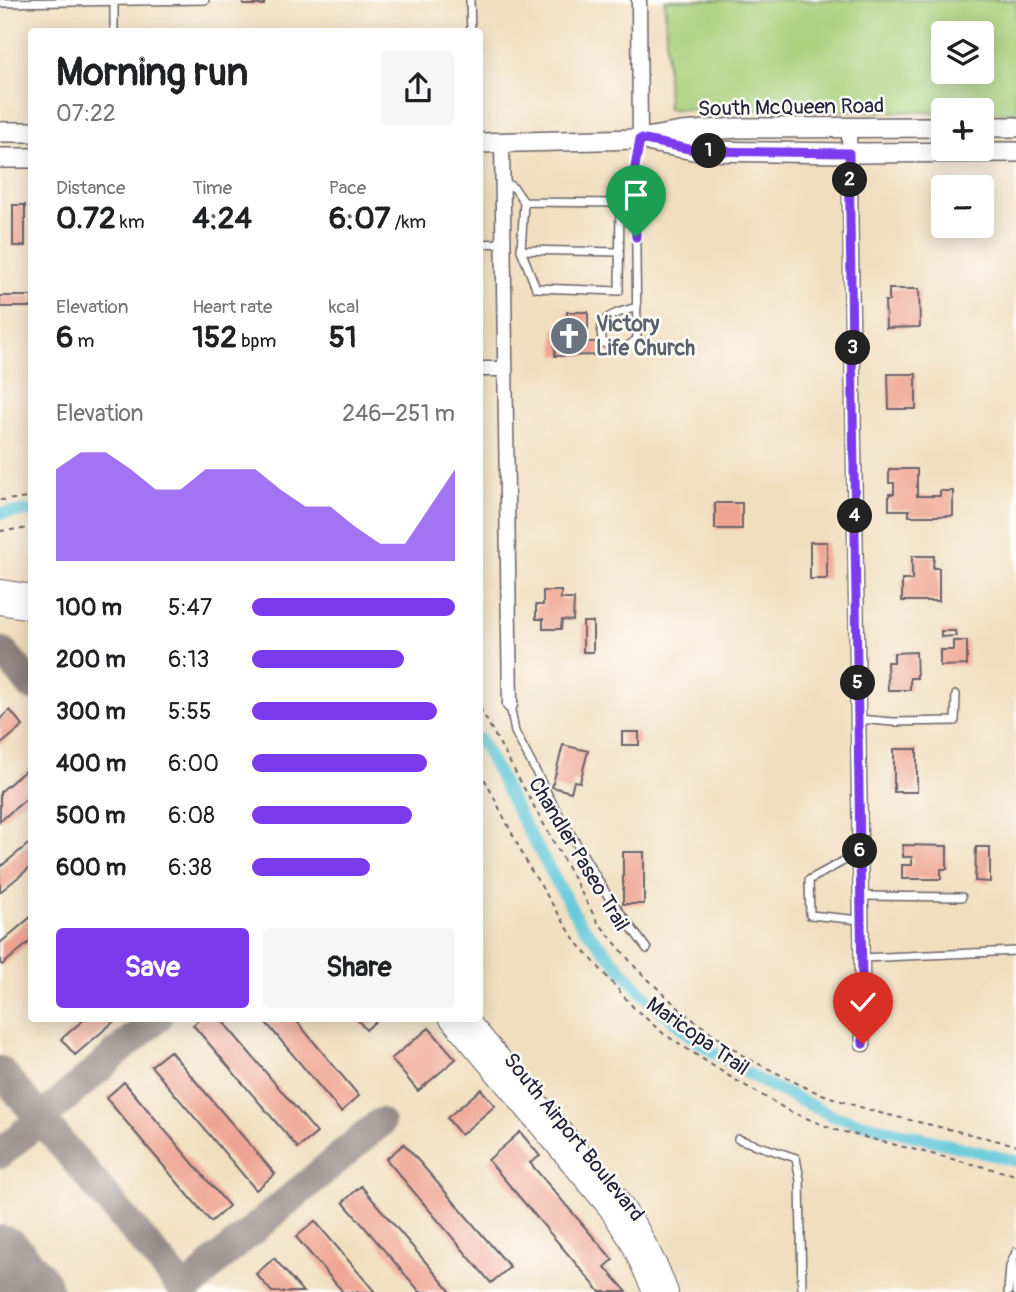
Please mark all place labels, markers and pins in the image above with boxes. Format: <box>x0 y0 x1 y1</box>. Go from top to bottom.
pin: 1 <box>692 134 726 168</box>
pin: 2 <box>832 162 868 198</box>
pin <box>606 165 666 237</box>
place label: Victory Life Church <box>596 311 695 362</box>
church icon: Victory Life Church <box>548 315 590 357</box>
pin: 3 <box>836 330 870 366</box>
pin: 4 <box>838 498 872 534</box>
pin: 5 <box>840 666 876 700</box>
pin: 6 <box>842 834 878 868</box>
pin <box>833 972 893 1044</box>

